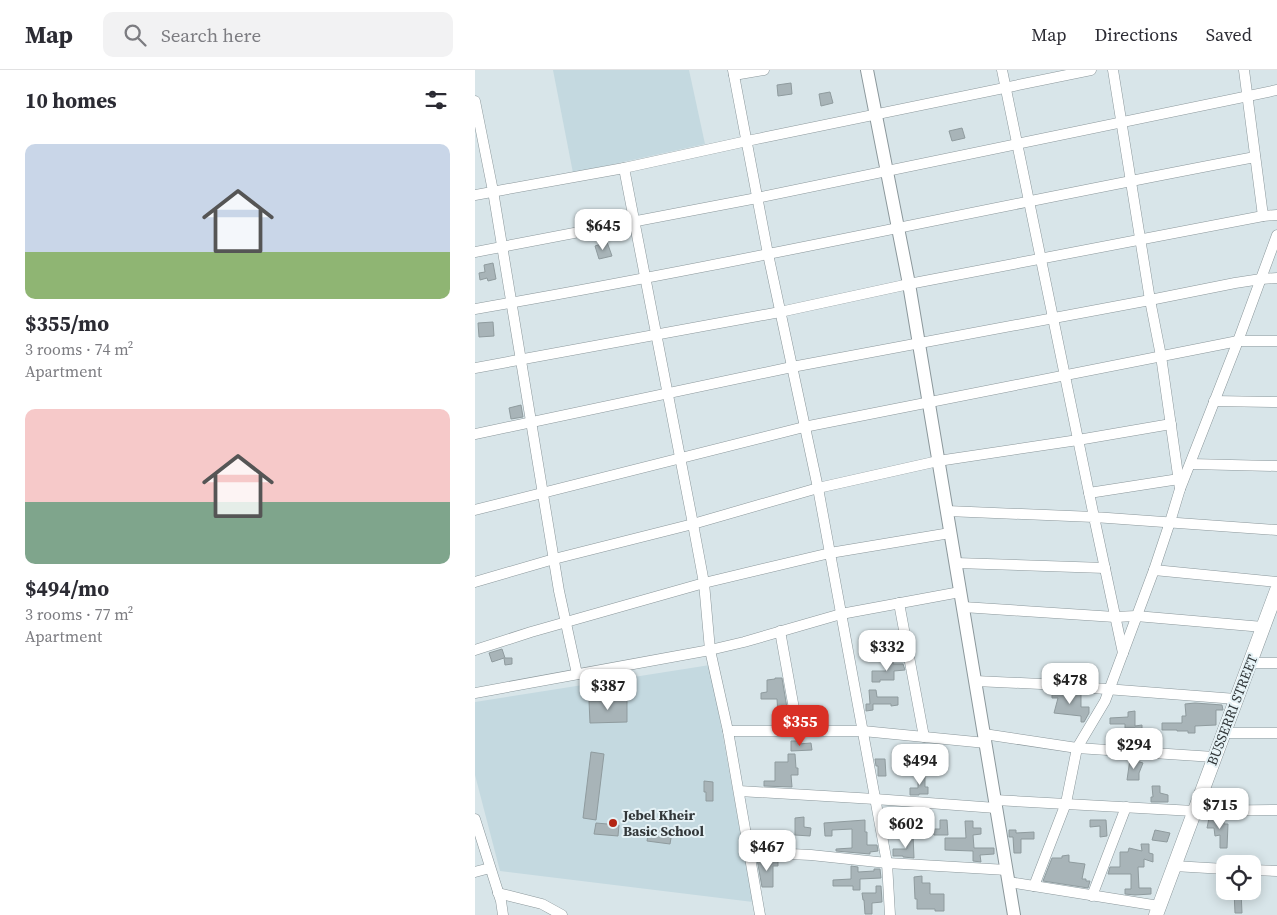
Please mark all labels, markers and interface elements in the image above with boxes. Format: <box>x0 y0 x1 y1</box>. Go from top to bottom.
search box <box>103 12 453 57</box>
text: Map <box>25 18 73 51</box>
icon: search <box>121 21 149 49</box>
text: Search here <box>161 22 261 48</box>
text: Map <box>1031 22 1067 47</box>
text: Directions <box>1095 22 1178 47</box>
text: Saved <box>1206 22 1252 47</box>
text: 10 homes <box>25 86 117 115</box>
icon: filters <box>422 86 450 114</box>
icon: home <box>193 176 283 266</box>
pin: $645 <box>573 208 633 251</box>
text: $645 <box>586 214 620 236</box>
text: $355/mo <box>25 309 109 338</box>
text: 3 rooms · 74 m² <box>25 338 133 360</box>
text: Apartment <box>25 360 102 382</box>
icon: home <box>193 441 283 531</box>
text: $494/mo <box>25 574 109 603</box>
text: 3 rooms · 77 m² <box>25 603 133 625</box>
text: Apartment <box>25 625 102 647</box>
pin: $332 <box>857 630 917 672</box>
text: $332 <box>870 635 904 657</box>
street label: BUSSERRI STREET <box>1202 651 1263 768</box>
pin: $478 <box>1040 662 1100 705</box>
pin: $387 <box>578 668 638 711</box>
text: $478 <box>1053 668 1087 690</box>
text: $387 <box>591 674 625 696</box>
pin: $355 <box>770 704 830 747</box>
text: $355 <box>783 710 817 732</box>
pin: $294 <box>1104 728 1164 770</box>
text: $294 <box>1117 733 1151 755</box>
pin: $494 <box>890 744 950 786</box>
text: $494 <box>903 749 937 771</box>
pin: $715 <box>1190 788 1250 830</box>
text: $715 <box>1203 793 1237 815</box>
place label: Jebel Kheir Basic School <box>622 805 704 841</box>
pin: $602 <box>876 806 936 849</box>
text: $602 <box>889 812 923 834</box>
marker: Jebel Kheir Basic School <box>607 817 619 829</box>
pin: $467 <box>737 830 797 872</box>
text: $467 <box>750 835 784 857</box>
map controls <box>1216 855 1261 900</box>
button: locate <box>1216 855 1261 900</box>

